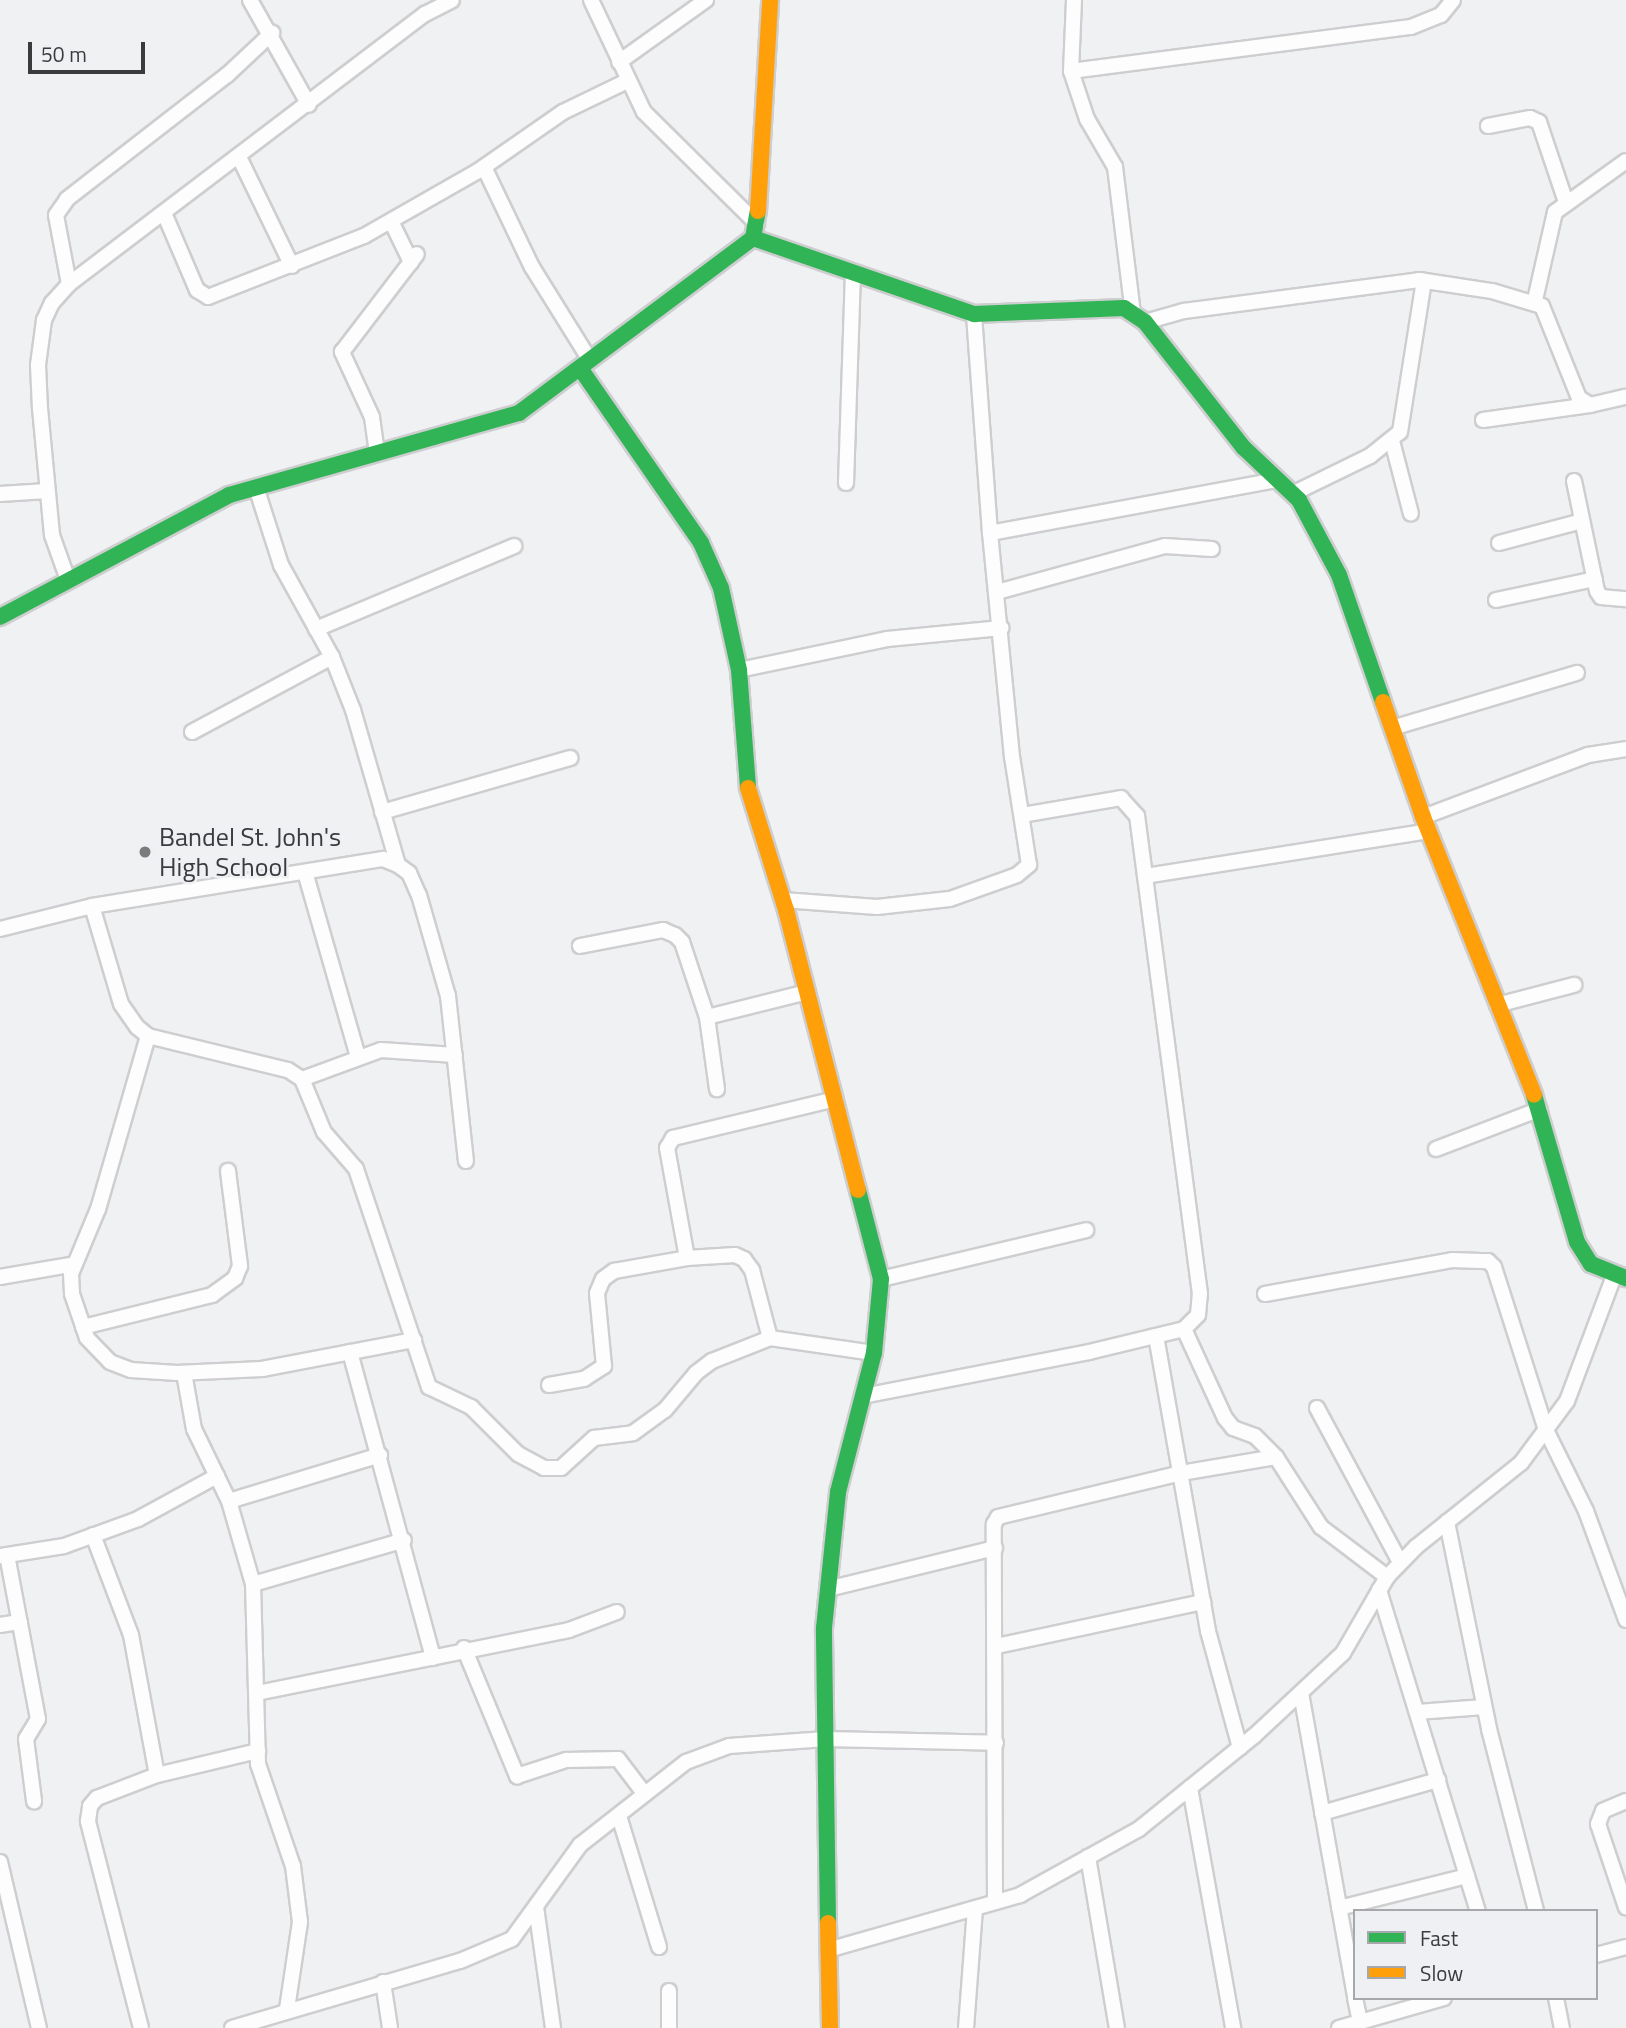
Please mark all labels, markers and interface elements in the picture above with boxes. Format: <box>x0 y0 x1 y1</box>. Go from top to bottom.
scale bar <box>32 28 149 72</box>
text: 50 m <box>41 38 87 70</box>
place label: Bandel St. John's High School <box>159 821 341 882</box>
marker: Bandel St. John's High School <box>137 844 153 860</box>
legend <box>1353 1909 1598 2000</box>
text: Fast <box>1420 1922 1458 1954</box>
text: Slow <box>1420 1957 1463 1989</box>

